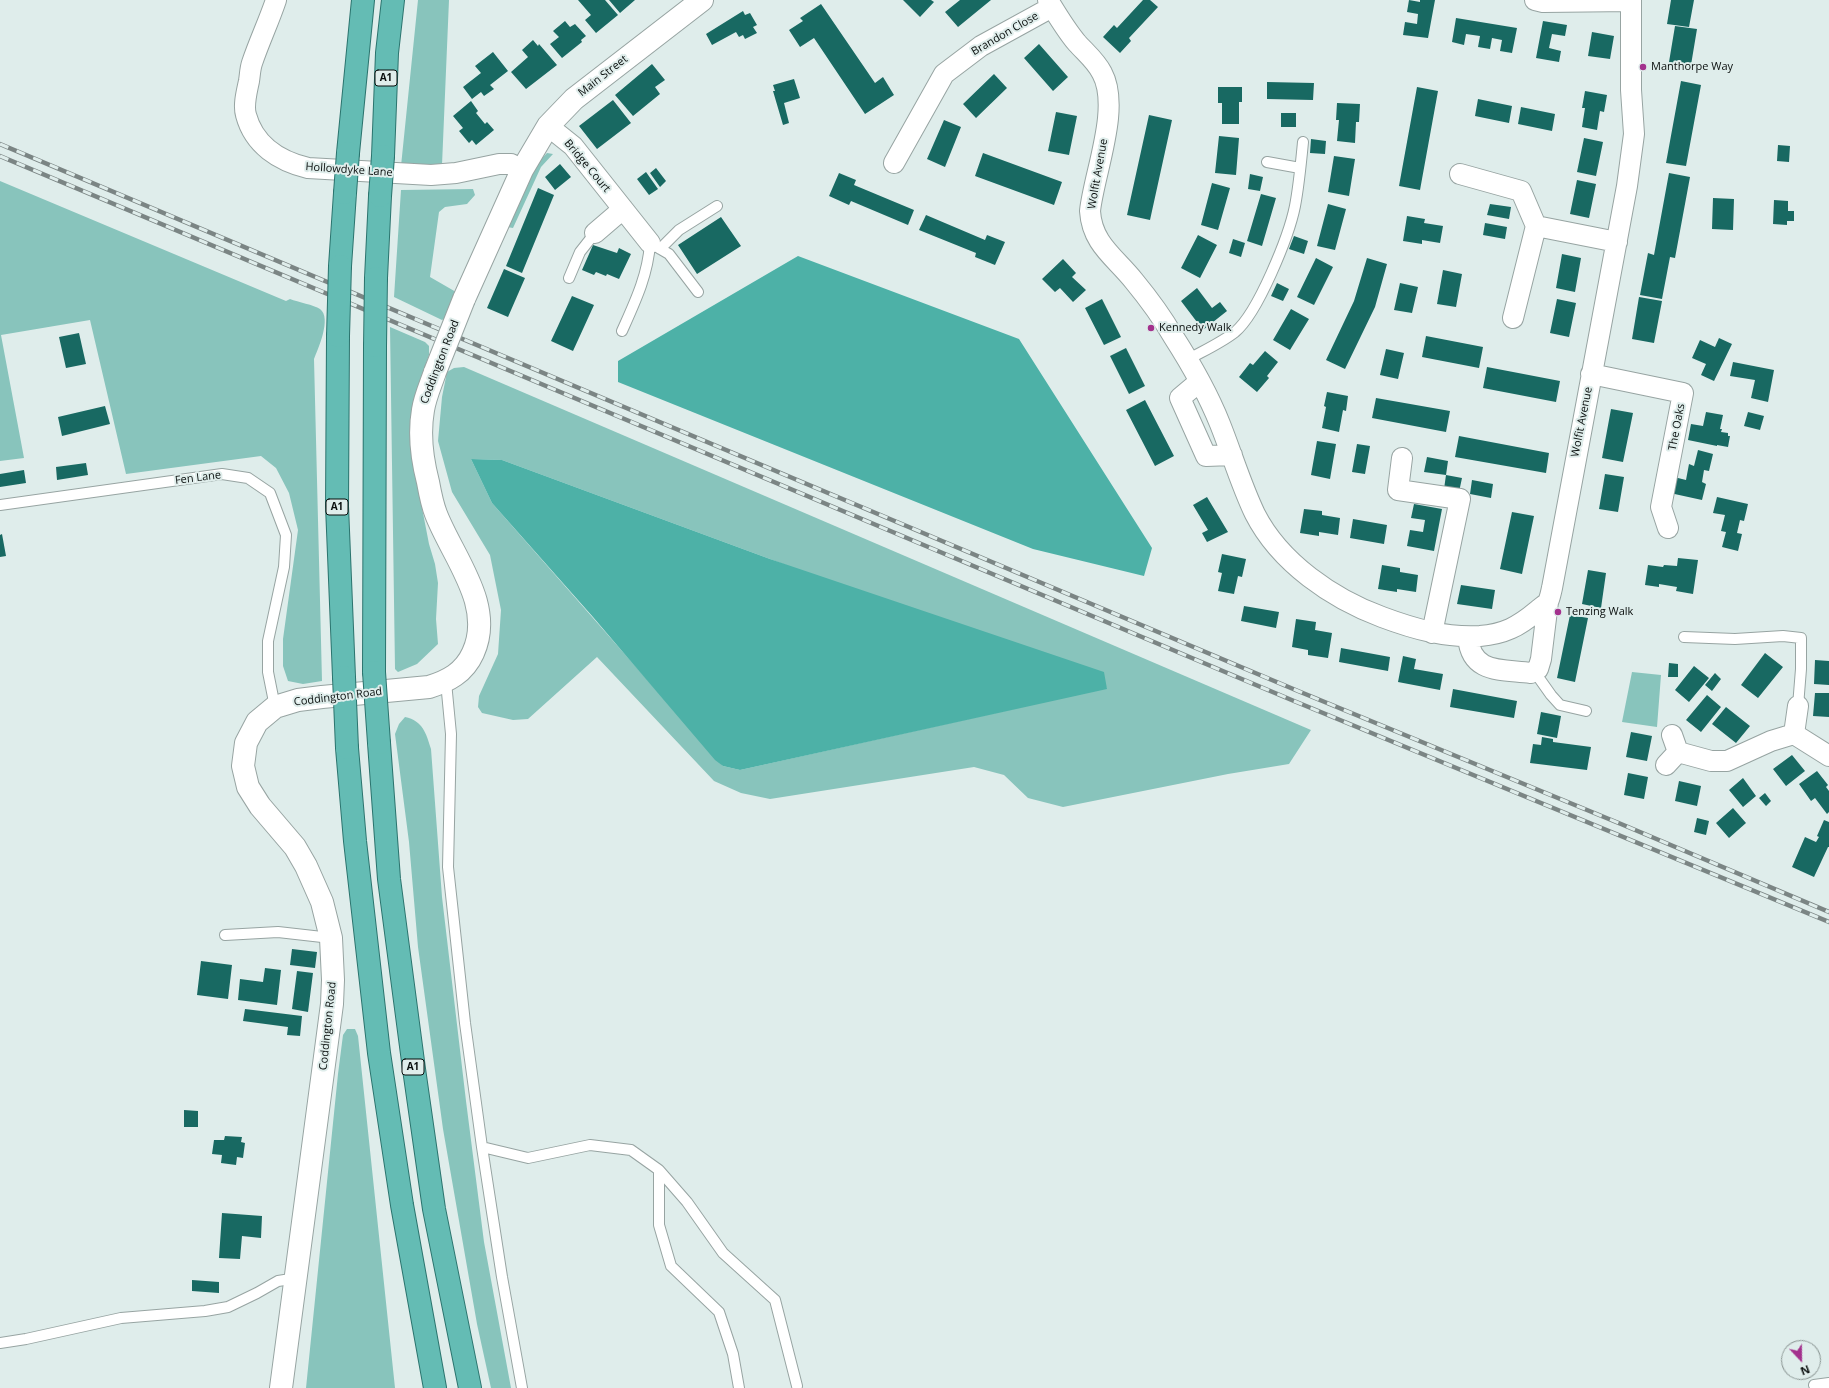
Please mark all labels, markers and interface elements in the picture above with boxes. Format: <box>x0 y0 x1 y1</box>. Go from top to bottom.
street label: Brandon Close <box>969 9 1041 59</box>
street label: Main Street <box>576 53 630 99</box>
place label: Manthorpe Way <box>1651 60 1733 74</box>
marker: Manthorpe Way <box>1638 62 1648 72</box>
road number: A1 <box>375 70 397 86</box>
street label: Bridge Court <box>561 137 613 195</box>
street label: Wolfit Avenue <box>1085 138 1111 210</box>
street label: Hollowdyke Lane <box>305 160 393 180</box>
street label: Coddington Road <box>418 318 462 406</box>
place label: Kennedy Walk <box>1159 321 1232 335</box>
marker: Kennedy Walk <box>1146 323 1156 333</box>
street label: Wolfit Avenue <box>1569 386 1595 458</box>
street label: The Oaks <box>1666 402 1688 452</box>
street label: Fen Lane <box>174 469 222 487</box>
road number: A1 <box>326 499 348 515</box>
place label: Tenzing Walk <box>1566 605 1633 619</box>
marker: Tenzing Walk <box>1553 607 1563 617</box>
street label: Coddington Road <box>293 685 383 709</box>
street label: Coddington Road <box>317 981 339 1071</box>
road number: A1 <box>402 1059 424 1075</box>
north arrow <box>1781 1340 1821 1380</box>
text: N <box>1798 1362 1812 1379</box>

